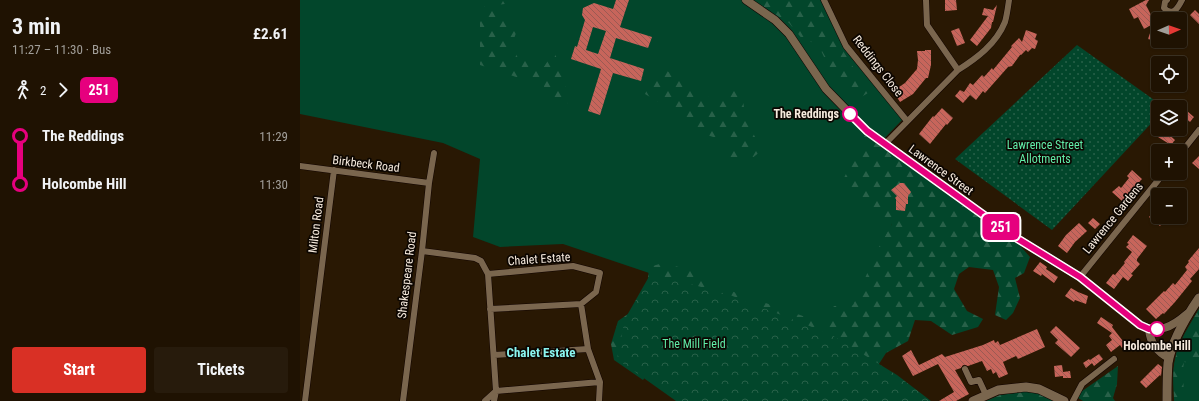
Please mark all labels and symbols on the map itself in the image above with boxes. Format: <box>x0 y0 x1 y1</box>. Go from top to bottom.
north arrow <box>1151 12 1187 48</box>
street label: Reddings Close <box>850 33 906 99</box>
marker: The Reddings <box>842 106 858 122</box>
place label: The Reddings <box>773 107 840 121</box>
park label: Lawrence Street Allotments <box>1007 138 1084 166</box>
street label: Lawrence Street <box>906 142 976 198</box>
street label: Birkbeck Road <box>332 153 400 175</box>
street label: Lawrence Gardens <box>1080 180 1146 256</box>
street label: Milton Road <box>306 196 326 254</box>
line badge: 251 <box>978 214 1024 240</box>
street label: Shakespeare Road <box>395 231 419 319</box>
street label: Chalet Estate <box>507 250 571 268</box>
marker: Holcombe Hill <box>1149 321 1165 337</box>
park label: The Mill Field <box>662 337 726 351</box>
place label: Holcombe Hill <box>1123 339 1191 353</box>
district label: Chalet Estate <box>506 345 576 360</box>

